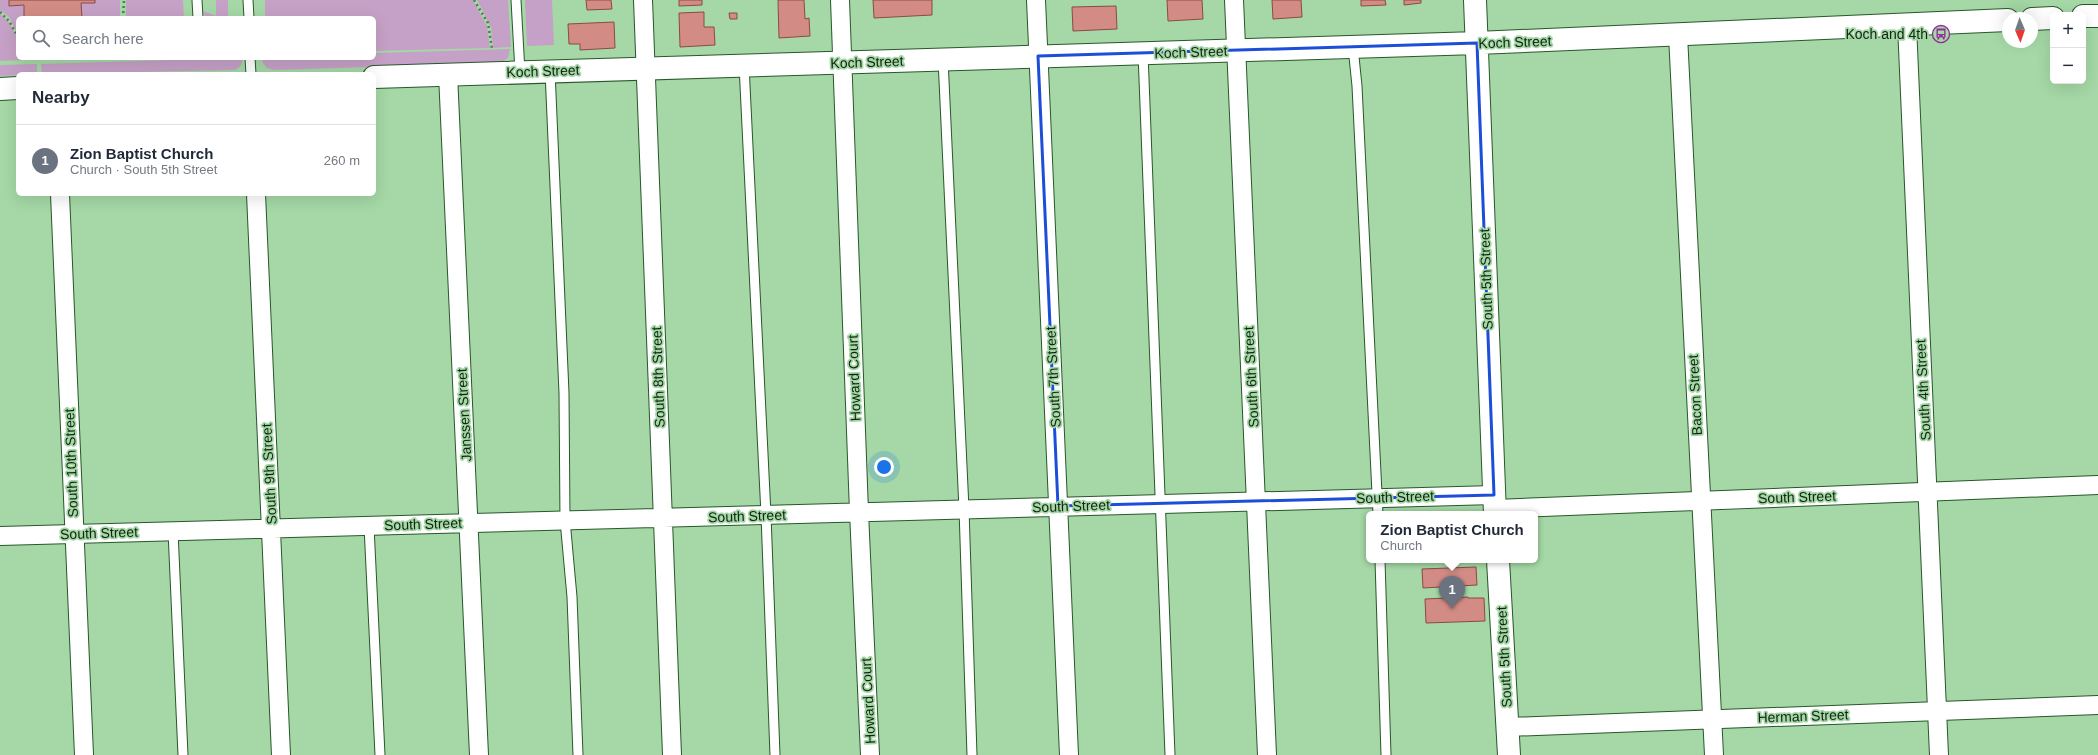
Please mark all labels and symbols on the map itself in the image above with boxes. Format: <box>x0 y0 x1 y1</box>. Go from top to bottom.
north arrow <box>2002 12 2038 48</box>
bus stop icon: Koch and 4th <box>1931 24 1951 44</box>
place label: Koch and 4th <box>1845 26 1928 42</box>
street label: Koch Street <box>1478 33 1552 51</box>
street label: Koch Street <box>1154 43 1228 61</box>
street label: Koch Street <box>830 53 904 71</box>
street label: Koch Street <box>506 62 580 80</box>
street label: South 5th Street <box>1476 228 1496 330</box>
street label: South 8th Street <box>648 326 668 428</box>
street label: South 7th Street <box>1042 326 1064 428</box>
street label: South 6th Street <box>1240 326 1262 428</box>
street label: Howard Court <box>844 334 864 421</box>
street label: South 4th Street <box>1912 339 1934 441</box>
street label: Bacon Street <box>1685 354 1705 436</box>
street label: Janssen Street <box>454 368 474 462</box>
street label: South 10th Street <box>61 408 81 518</box>
street label: South 9th Street <box>258 423 280 525</box>
your location <box>874 457 894 477</box>
street label: South Street <box>1356 488 1434 506</box>
street label: South Street <box>1758 488 1836 506</box>
street label: South Street <box>1032 497 1110 515</box>
street label: South Street <box>708 507 786 525</box>
street label: South Street <box>384 515 462 533</box>
street label: South Street <box>60 524 138 542</box>
pin: 1 <box>1439 576 1465 609</box>
street label: South 5th Street <box>1493 606 1515 708</box>
street label: Howard Court <box>858 657 878 745</box>
street label: Herman Street <box>1757 706 1849 726</box>

